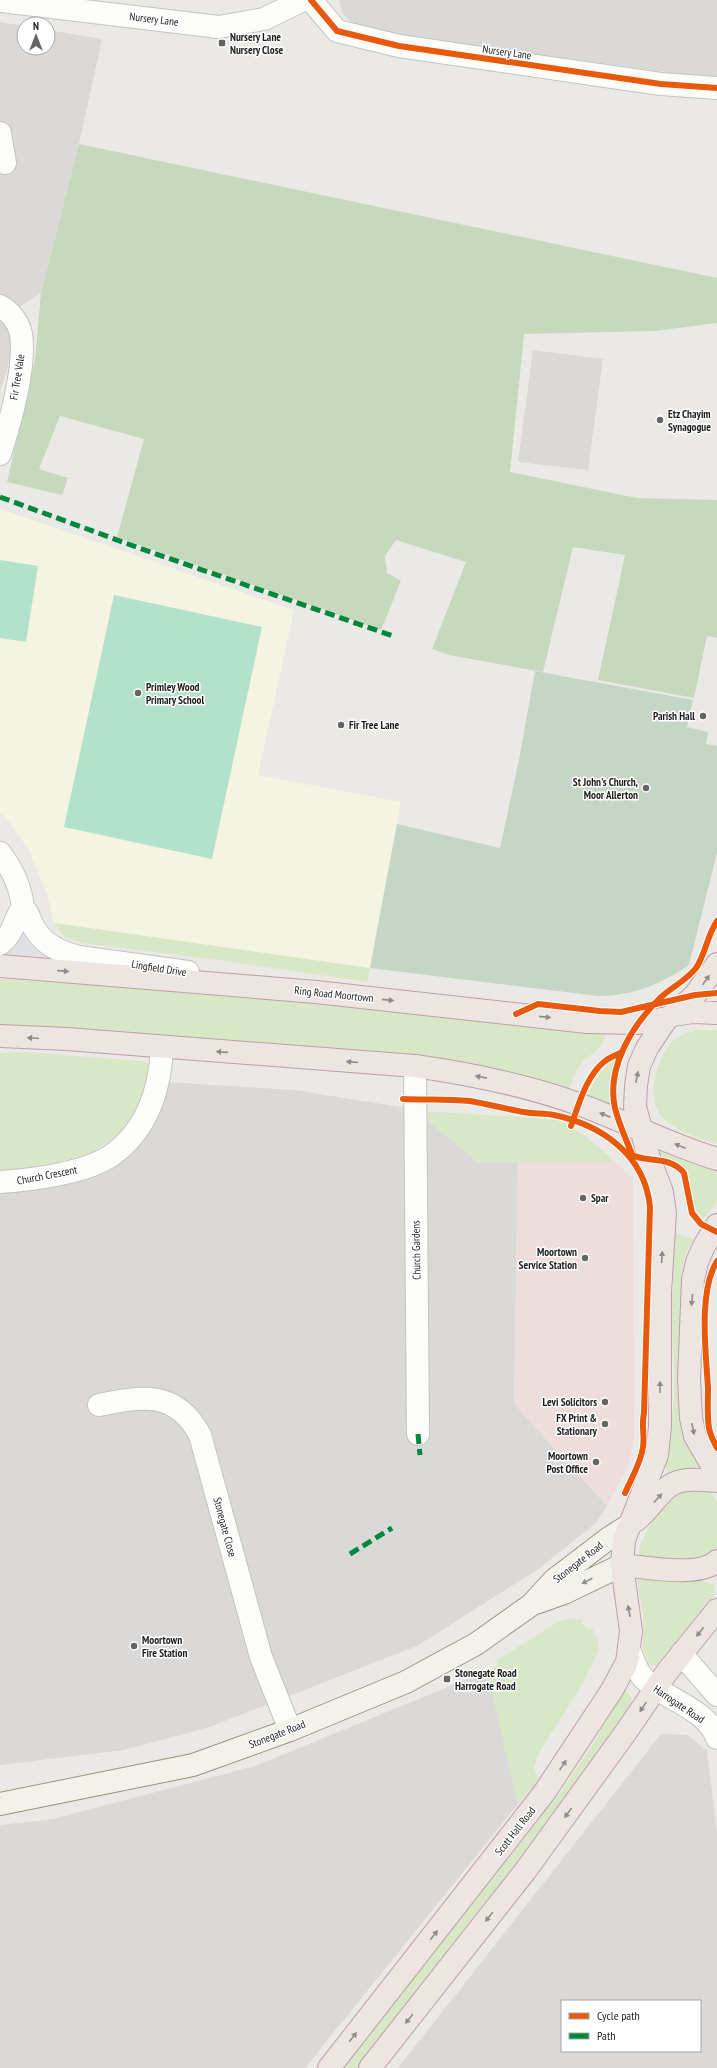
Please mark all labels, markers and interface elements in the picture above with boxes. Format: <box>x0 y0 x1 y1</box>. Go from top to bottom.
street label: Nursery Lane <box>129 9 180 29</box>
north arrow <box>16 16 56 56</box>
text: N <box>33 19 39 33</box>
place label: Nursery Lane Nursery Close <box>230 30 283 57</box>
marker: Nursery Lane Nursery Close <box>217 38 227 48</box>
street label: Nursery Lane <box>482 42 533 62</box>
street label: Fir Tree Vale <box>6 353 28 401</box>
place label: Etz Chayim Synagogue <box>668 407 711 434</box>
marker: Etz Chayim Synagogue <box>655 415 665 425</box>
place label: Primley Wood Primary School <box>146 680 204 707</box>
marker: Primley Wood Primary School <box>133 688 143 698</box>
place label: Parish Hall <box>653 709 695 723</box>
marker: Parish Hall <box>698 711 708 721</box>
place label: Fir Tree Lane <box>349 718 400 732</box>
marker: Fir Tree Lane <box>336 720 346 730</box>
place label: St John's Church, Moor Allerton <box>573 775 638 802</box>
marker: St John's Church, Moor Allerton <box>641 783 651 793</box>
street label: Lingfield Drive <box>130 957 188 979</box>
one-way arrow <box>57 967 69 974</box>
one-way arrow <box>702 975 710 986</box>
street label: Ring Road Moortown <box>294 983 374 1005</box>
one-way arrow <box>382 997 394 1003</box>
one-way arrow <box>539 1014 551 1020</box>
one-way arrow <box>27 1034 39 1041</box>
one-way arrow <box>216 1049 228 1056</box>
one-way arrow <box>346 1059 358 1066</box>
one-way arrow <box>635 1071 641 1083</box>
one-way arrow <box>475 1074 487 1080</box>
one-way arrow <box>599 1112 610 1118</box>
one-way arrow <box>674 1143 686 1149</box>
street label: Church Crescent <box>16 1162 78 1188</box>
place label: Spar <box>591 1191 609 1205</box>
marker: Spar <box>578 1193 588 1203</box>
street label: Church Gardens <box>408 1220 424 1280</box>
place label: Moortown Service Station <box>519 1245 577 1272</box>
one-way arrow <box>659 1251 666 1263</box>
marker: Moortown Service Station <box>580 1253 590 1263</box>
one-way arrow <box>688 1294 695 1306</box>
one-way arrow <box>657 1380 663 1393</box>
place label: Levi Solicitors <box>543 1395 597 1409</box>
marker: Levi Solicitors <box>600 1397 610 1407</box>
place label: FX Print & Stationary <box>556 1411 598 1438</box>
marker: FX Print & Stationary <box>600 1419 610 1429</box>
one-way arrow <box>691 1423 697 1436</box>
place label: Moortown Post Office <box>547 1449 588 1476</box>
marker: Moortown Post Office <box>591 1457 601 1467</box>
one-way arrow <box>654 1492 663 1503</box>
street label: Stonegate Close <box>210 1496 240 1559</box>
street label: Stonegate Road <box>550 1538 606 1586</box>
one-way arrow <box>581 1578 593 1585</box>
one-way arrow <box>625 1604 631 1617</box>
one-way arrow <box>696 1626 704 1637</box>
place label: Moortown Fire Station <box>142 1633 187 1660</box>
marker: Moortown Fire Station <box>129 1641 139 1651</box>
place label: Stonegate Road Harrogate Road <box>455 1666 517 1693</box>
marker: Stonegate Road Harrogate Road <box>442 1674 452 1684</box>
street label: Harrogate Road <box>651 1682 707 1726</box>
one-way arrow <box>640 1702 647 1713</box>
street label: Stonegate Road <box>247 1717 307 1751</box>
one-way arrow <box>559 1760 567 1770</box>
street label: Scott Hall Road <box>492 1804 539 1858</box>
one-way arrow <box>563 1807 572 1818</box>
one-way arrow <box>485 1911 494 1922</box>
one-way arrow <box>429 1929 438 1940</box>
legend <box>561 2000 701 2052</box>
text: Cycle path <box>597 2008 640 2023</box>
one-way arrow <box>405 2013 413 2024</box>
text: Path <box>597 2028 615 2043</box>
one-way arrow <box>349 2032 358 2043</box>

